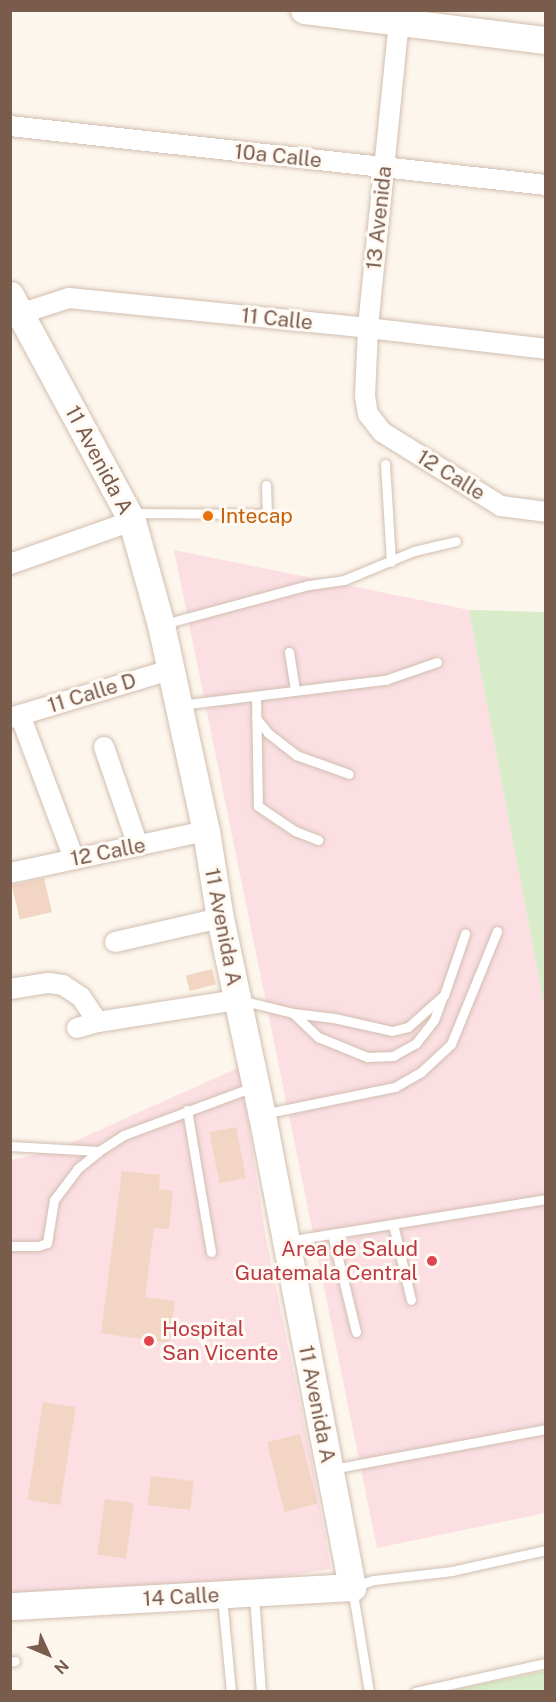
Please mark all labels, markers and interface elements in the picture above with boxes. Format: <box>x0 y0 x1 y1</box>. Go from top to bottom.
street label: 10a Calle <box>233 139 323 173</box>
street label: 13 Avenida <box>361 165 397 271</box>
street label: 11 Calle <box>240 303 314 335</box>
street label: 11 Avenida A <box>60 401 138 519</box>
street label: 12 Calle <box>412 444 490 506</box>
place label: Intecap <box>220 503 293 529</box>
marker: Intecap <box>201 509 215 523</box>
street label: 11 Calle D <box>45 668 139 718</box>
street label: 12 Calle <box>68 832 148 872</box>
street label: 11 Avenida A <box>199 866 247 988</box>
place label: Area de Salud Guatemala Central <box>235 1236 418 1286</box>
marker: Area de Salud Guatemala Central <box>423 1252 441 1270</box>
place label: Hospital San Vicente <box>162 1316 279 1366</box>
marker: Hospital San Vicente <box>140 1332 158 1350</box>
street label: 11 Avenida A <box>293 1343 341 1465</box>
street label: 14 Calle <box>142 1582 220 1612</box>
north arrow <box>18 1624 78 1684</box>
text: N <box>50 1656 72 1678</box>

